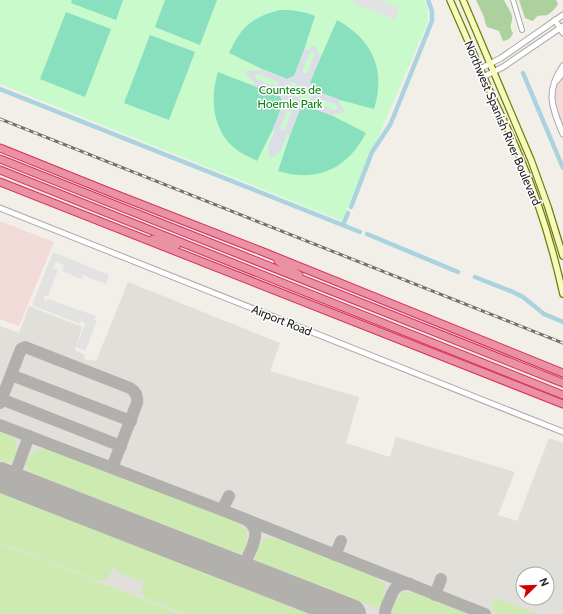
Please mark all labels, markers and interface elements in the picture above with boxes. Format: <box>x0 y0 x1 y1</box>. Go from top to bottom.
street label: Northwest Spanish River Boulevard <box>461 38 545 208</box>
park label: Countess de Hoernle Park <box>258 82 323 111</box>
street label: Airport Road <box>250 301 314 339</box>
north arrow <box>515 566 555 606</box>
text: N <box>536 576 552 588</box>

